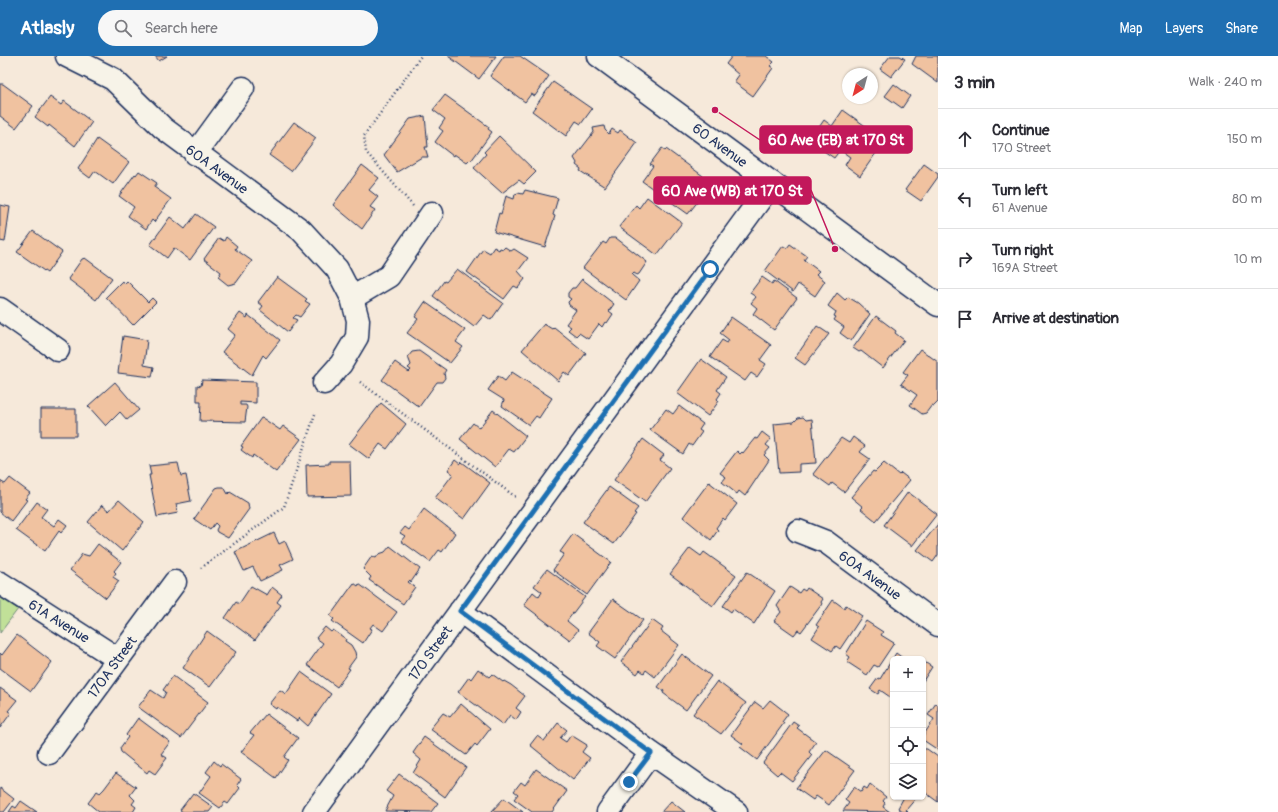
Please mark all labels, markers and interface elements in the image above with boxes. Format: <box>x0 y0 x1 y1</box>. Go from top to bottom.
search box <box>98 10 378 46</box>
text: Atlasly <box>20 16 74 40</box>
icon: search <box>112 17 134 39</box>
text: Search here <box>144 19 218 38</box>
text: Map <box>1120 20 1143 37</box>
text: Layers <box>1165 20 1203 37</box>
text: Share <box>1225 20 1258 37</box>
north arrow <box>842 68 878 104</box>
text: 3 min <box>954 72 995 93</box>
text: Walk · 240 m <box>1188 74 1262 90</box>
street label: 60 Avenue <box>689 120 751 171</box>
text: Continue <box>992 121 1050 140</box>
callout: 60 Ave (EB) at 170 St <box>760 126 912 153</box>
icon: ahead <box>954 128 976 150</box>
text: 60 Ave (EB) at 170 St <box>768 131 905 150</box>
text: 150 m <box>1227 131 1262 147</box>
text: 170 Street <box>992 140 1051 156</box>
street label: 60A Avenue <box>182 141 251 198</box>
callout: 60 Ave (WB) at 170 St <box>654 177 811 204</box>
text: Turn left <box>992 181 1048 200</box>
text: 60 Ave (WB) at 170 St <box>662 182 803 201</box>
icon: left <box>954 188 976 210</box>
text: 80 m <box>1232 191 1262 207</box>
text: 61 Avenue <box>992 200 1047 216</box>
text: Turn right <box>992 241 1053 260</box>
icon: right <box>954 248 976 270</box>
text: 10 m <box>1234 251 1262 267</box>
route start <box>701 260 719 278</box>
text: 169A Street <box>992 260 1058 276</box>
icon: arrive <box>954 308 976 330</box>
text: Arrive at destination <box>992 309 1119 328</box>
street label: 60A Avenue <box>835 547 904 604</box>
street label: 61A Avenue <box>25 596 92 647</box>
street label: 170 Street <box>405 622 456 684</box>
street label: 170A Street <box>84 633 141 702</box>
map controls <box>890 656 926 800</box>
button: + <box>890 656 926 692</box>
button: − <box>890 692 926 728</box>
button: locate <box>890 728 926 764</box>
button: layers <box>890 764 926 800</box>
route end <box>620 773 638 791</box>

